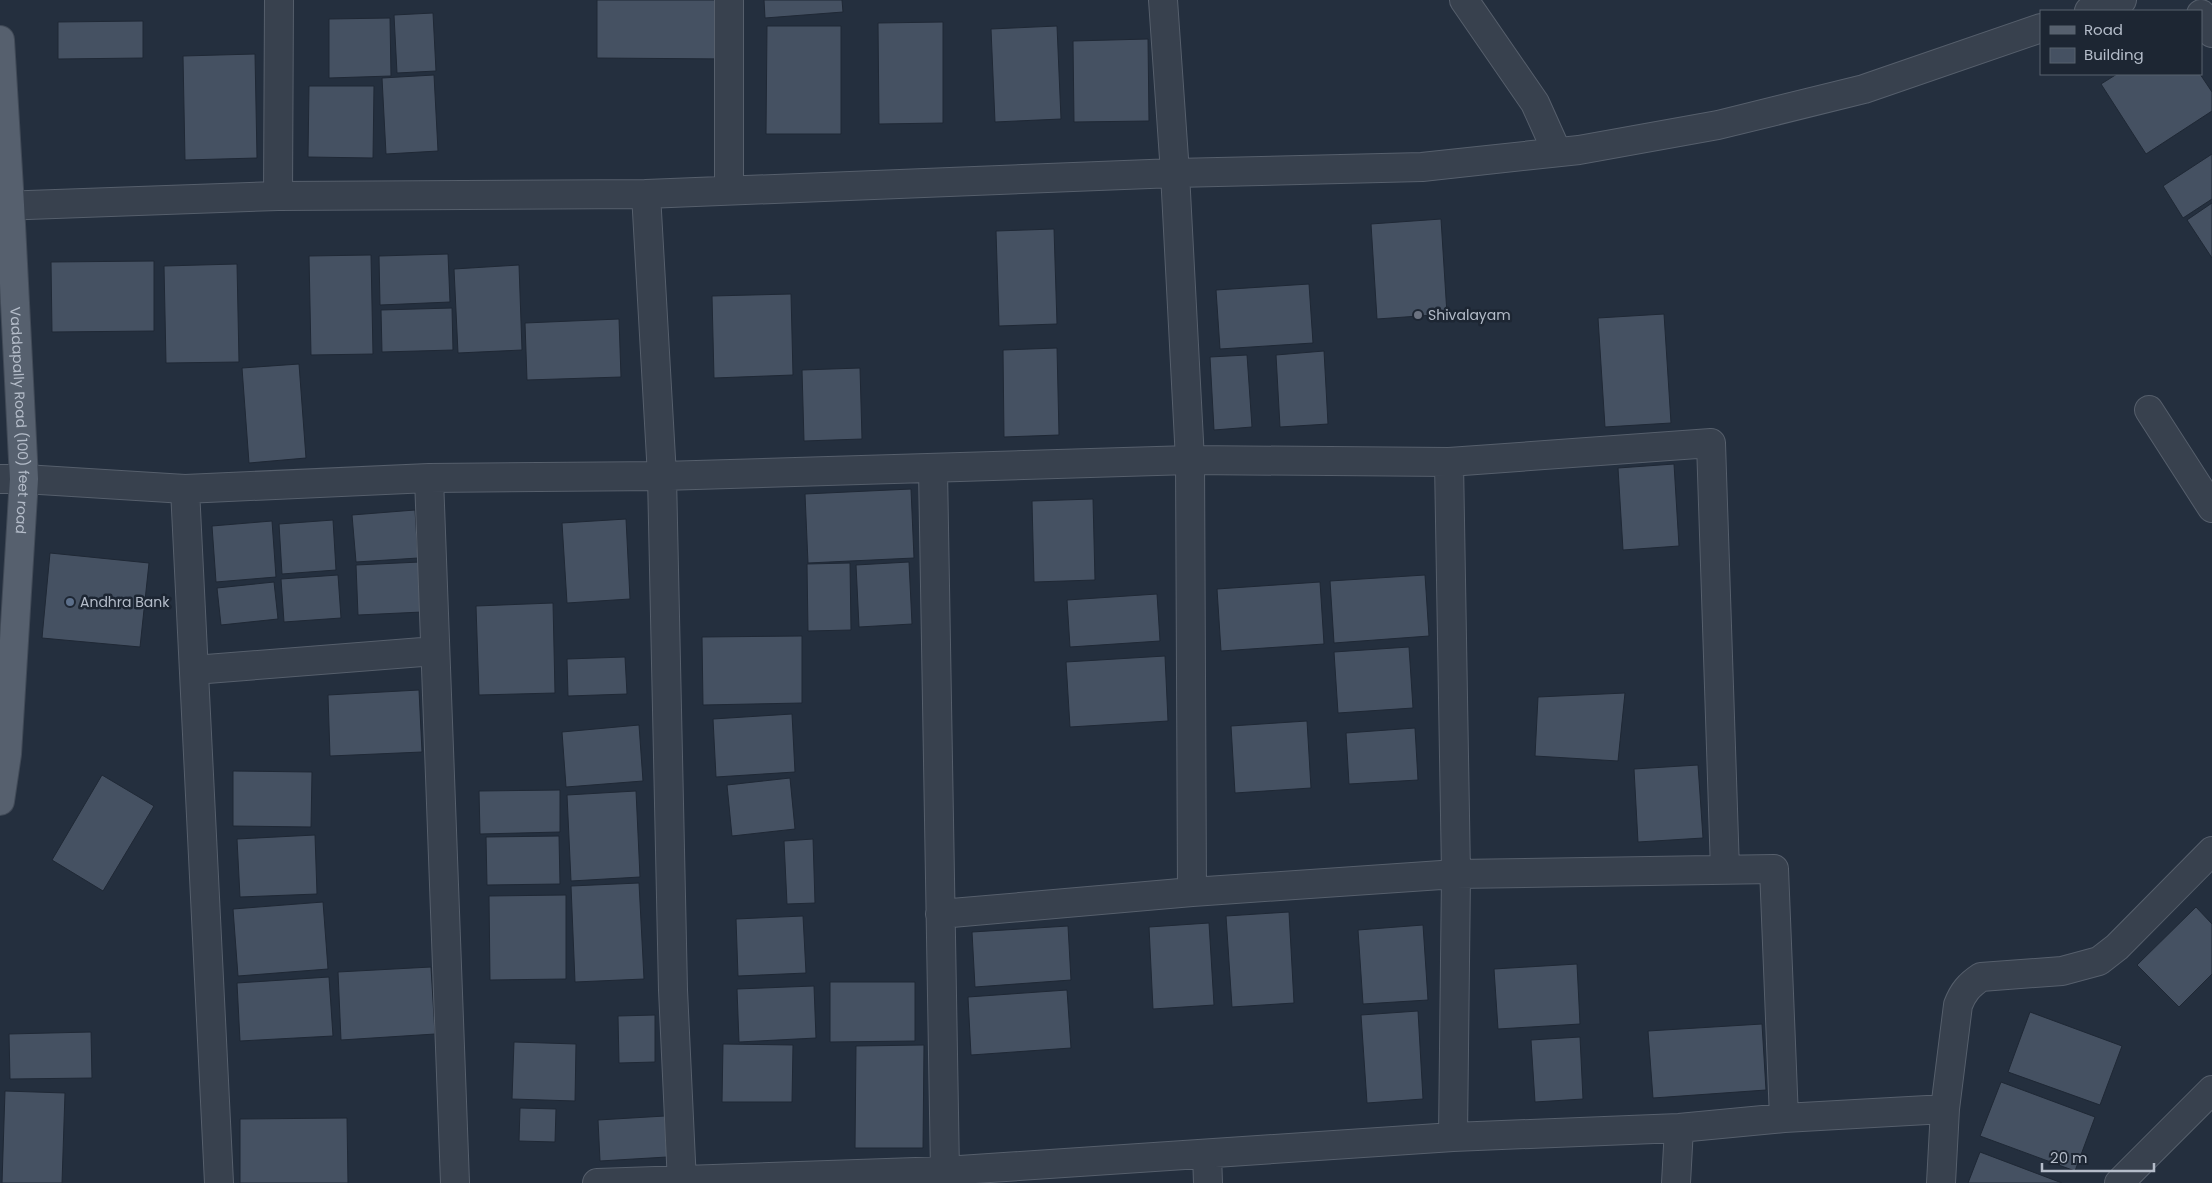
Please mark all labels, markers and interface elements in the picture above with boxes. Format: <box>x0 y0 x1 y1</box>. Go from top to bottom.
legend <box>2040 10 2202 75</box>
text: Road <box>2084 19 2123 40</box>
text: Building <box>2084 44 2144 65</box>
place label: Shivalayam <box>1428 305 1511 325</box>
street label: Vaddapally Road (100) feet road <box>5 306 34 535</box>
marker: Shivalayam <box>1412 309 1424 321</box>
place label: Andhra Bank <box>80 592 170 612</box>
marker: Andhra Bank <box>64 596 76 608</box>
scale bar <box>2042 1140 2154 1172</box>
text: 20 m <box>2050 1147 2088 1168</box>

